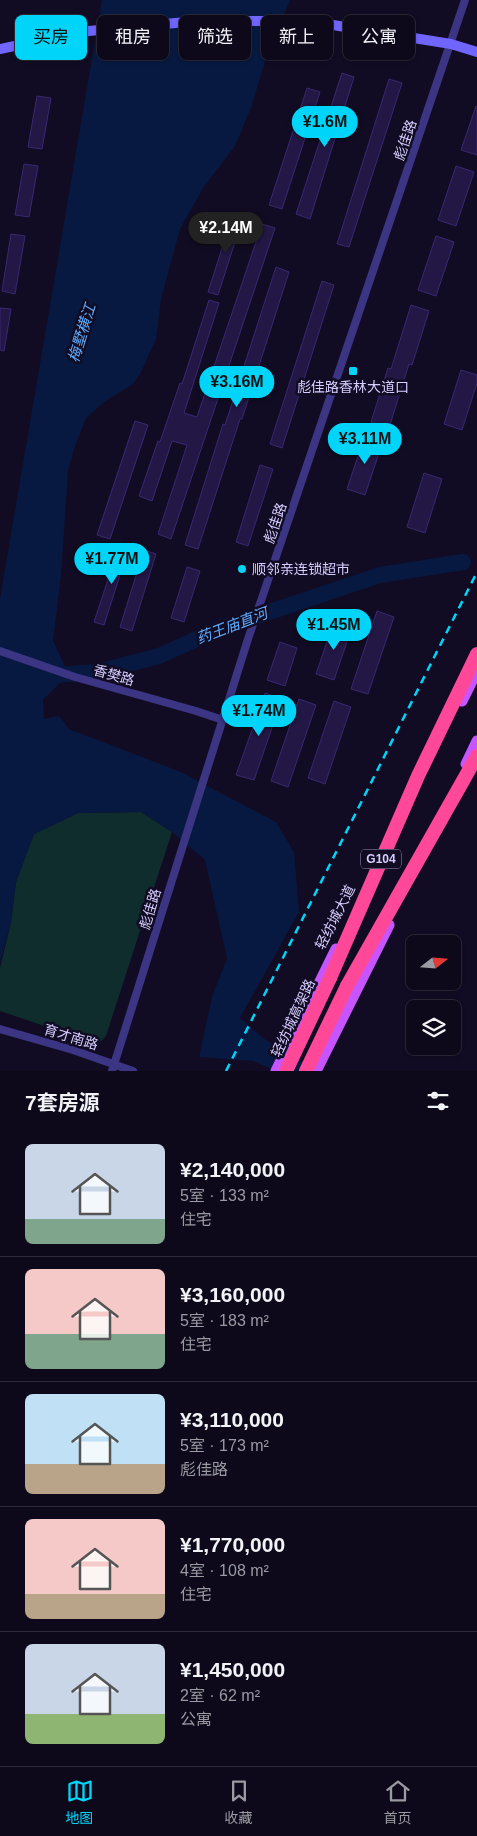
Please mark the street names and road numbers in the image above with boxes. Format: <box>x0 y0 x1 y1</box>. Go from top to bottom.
street label: 彪佳路 <box>391 118 419 162</box>
street label: 彪佳路 <box>261 501 289 545</box>
street label: 香樊路 <box>92 662 136 688</box>
road number: G104 <box>361 850 401 869</box>
street label: 轻纺城大道 <box>312 882 358 952</box>
street label: 彪佳路 <box>136 887 164 931</box>
street label: 轻纺城高架路 <box>268 977 318 1059</box>
street label: 育才南路 <box>42 1021 100 1053</box>

